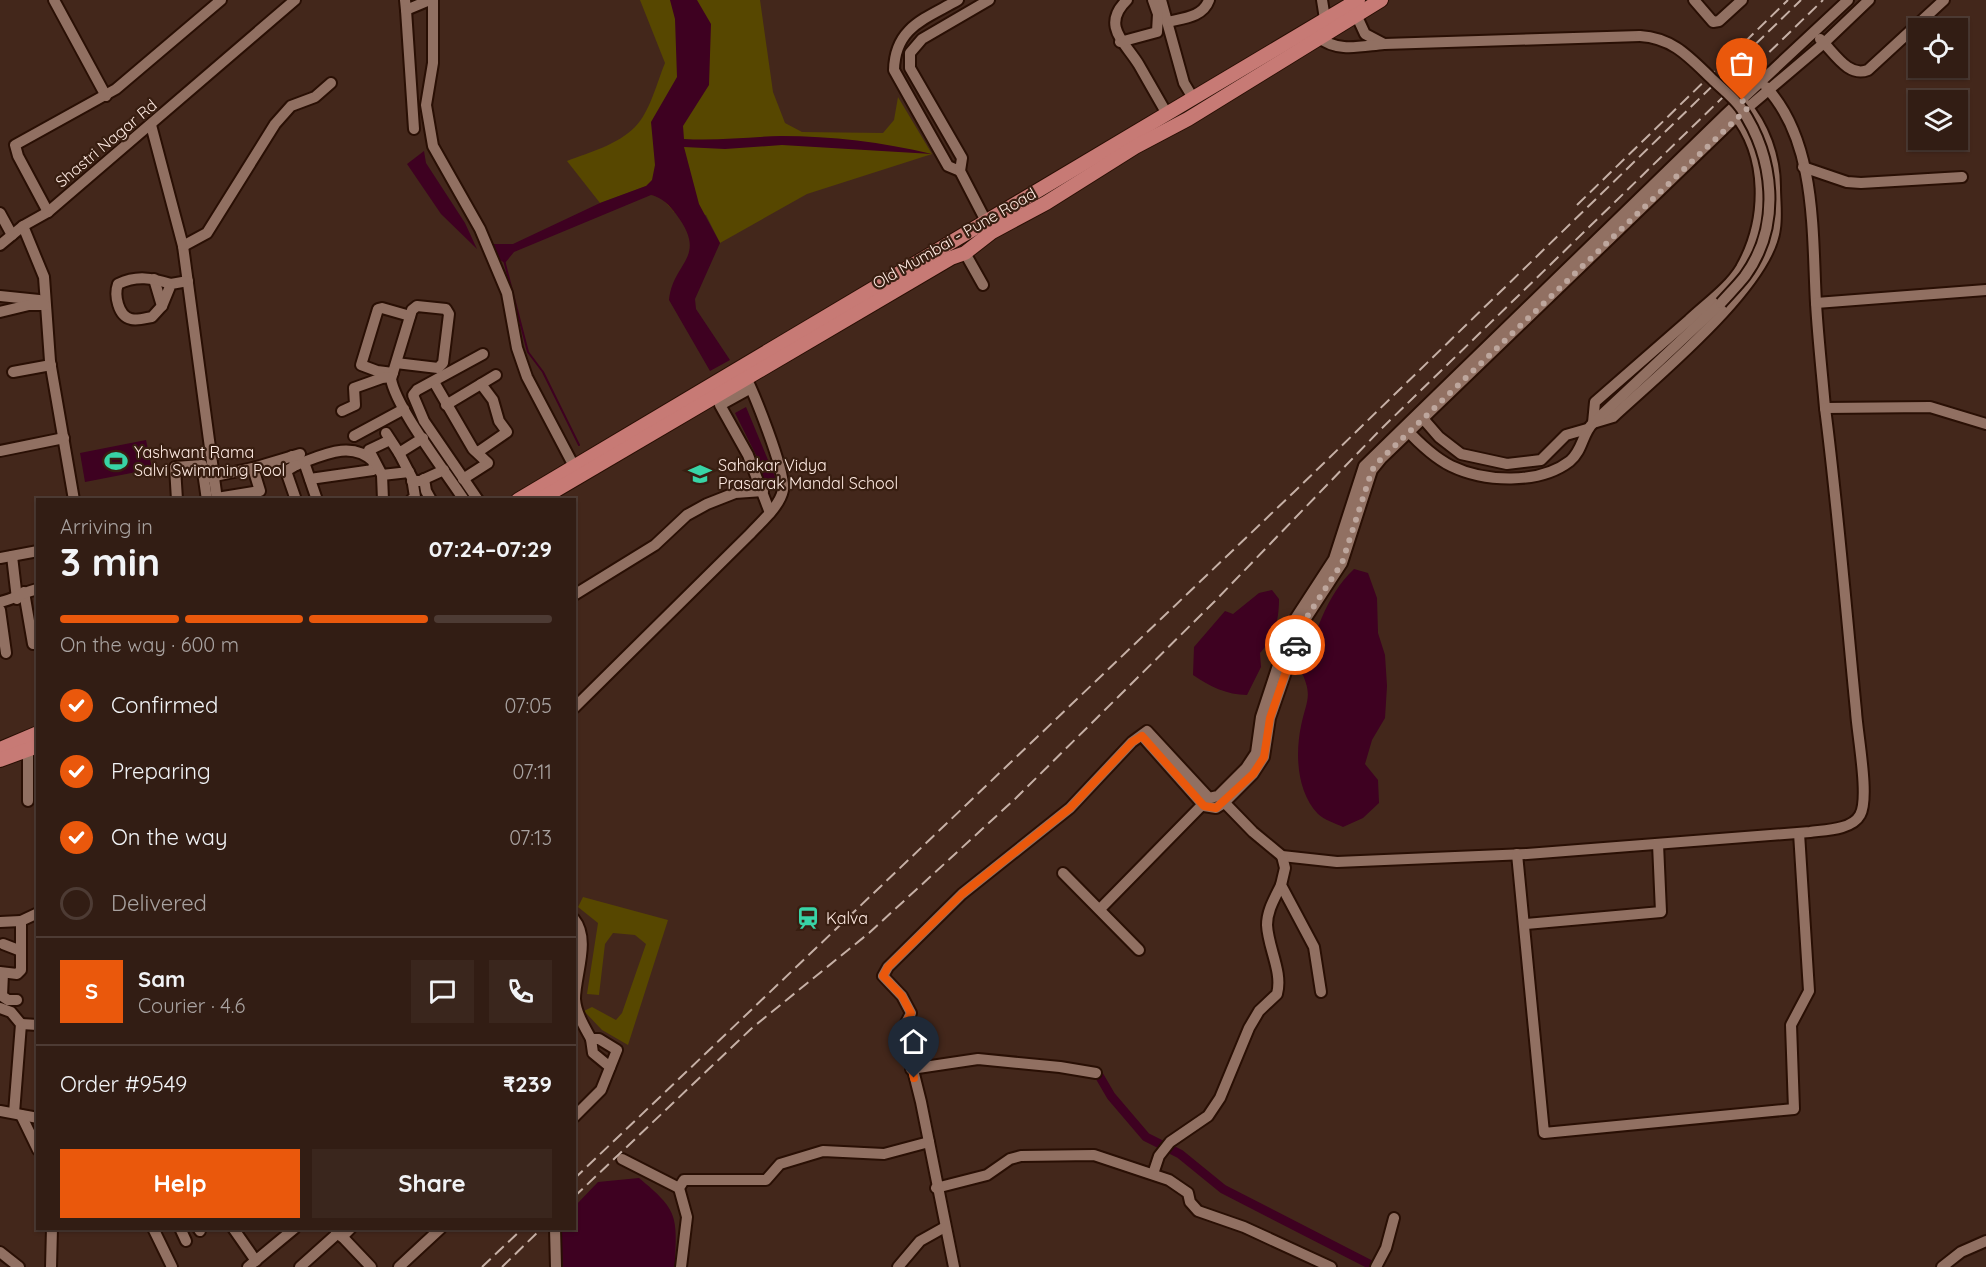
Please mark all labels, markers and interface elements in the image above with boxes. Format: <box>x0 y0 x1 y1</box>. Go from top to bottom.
map controls <box>1908 18 1968 150</box>
button: locate <box>1908 18 1968 78</box>
pin <box>1716 38 1767 100</box>
icon: bag <box>1725 47 1758 80</box>
button: layers <box>1908 90 1968 150</box>
street label: Shastri Nagar Rd <box>51 95 161 191</box>
street label: Old Mumbai - Pune Road <box>869 183 1039 293</box>
place label: Yashwant Rama Salvi Swimming Pool <box>134 442 285 480</box>
sports icon: Yashwant Rama Salvi Swimming Pool <box>103 448 129 474</box>
place label: Sahakar Vidya Prasarak Mandal School <box>718 455 898 493</box>
school or university icon: Sahakar Vidya Prasarak Mandal School <box>687 461 713 487</box>
text: Arriving in <box>60 514 153 539</box>
text: 07:24–07:29 <box>429 535 552 563</box>
text: 3 min <box>60 537 160 586</box>
courier <box>1265 615 1325 675</box>
icon: car <box>1279 629 1312 662</box>
text: On the way · 600 m <box>60 632 239 657</box>
icon: check <box>60 689 93 722</box>
text: Confirmed <box>111 691 218 719</box>
text: 07:05 <box>504 693 552 718</box>
icon: check <box>60 755 93 788</box>
text: Preparing <box>111 757 211 785</box>
text: 07:11 <box>512 759 552 784</box>
icon: check <box>60 821 93 854</box>
text: On the way <box>111 823 227 851</box>
text: 07:13 <box>509 825 552 850</box>
text: Delivered <box>111 889 207 917</box>
station icon: Kalva <box>795 905 821 931</box>
place label: Kalva <box>826 908 868 928</box>
button: chat <box>411 960 474 1023</box>
button: phone <box>489 960 552 1023</box>
text: Sam <box>138 965 185 993</box>
text: S <box>85 977 98 1005</box>
text: Courier · 4.6 <box>138 993 245 1018</box>
pin <box>888 1016 939 1078</box>
icon: home <box>897 1025 930 1058</box>
text: Order #9549 <box>60 1070 187 1098</box>
text: ₹239 <box>503 1070 552 1098</box>
button: Help <box>60 1149 300 1218</box>
button: Share <box>312 1149 552 1218</box>

